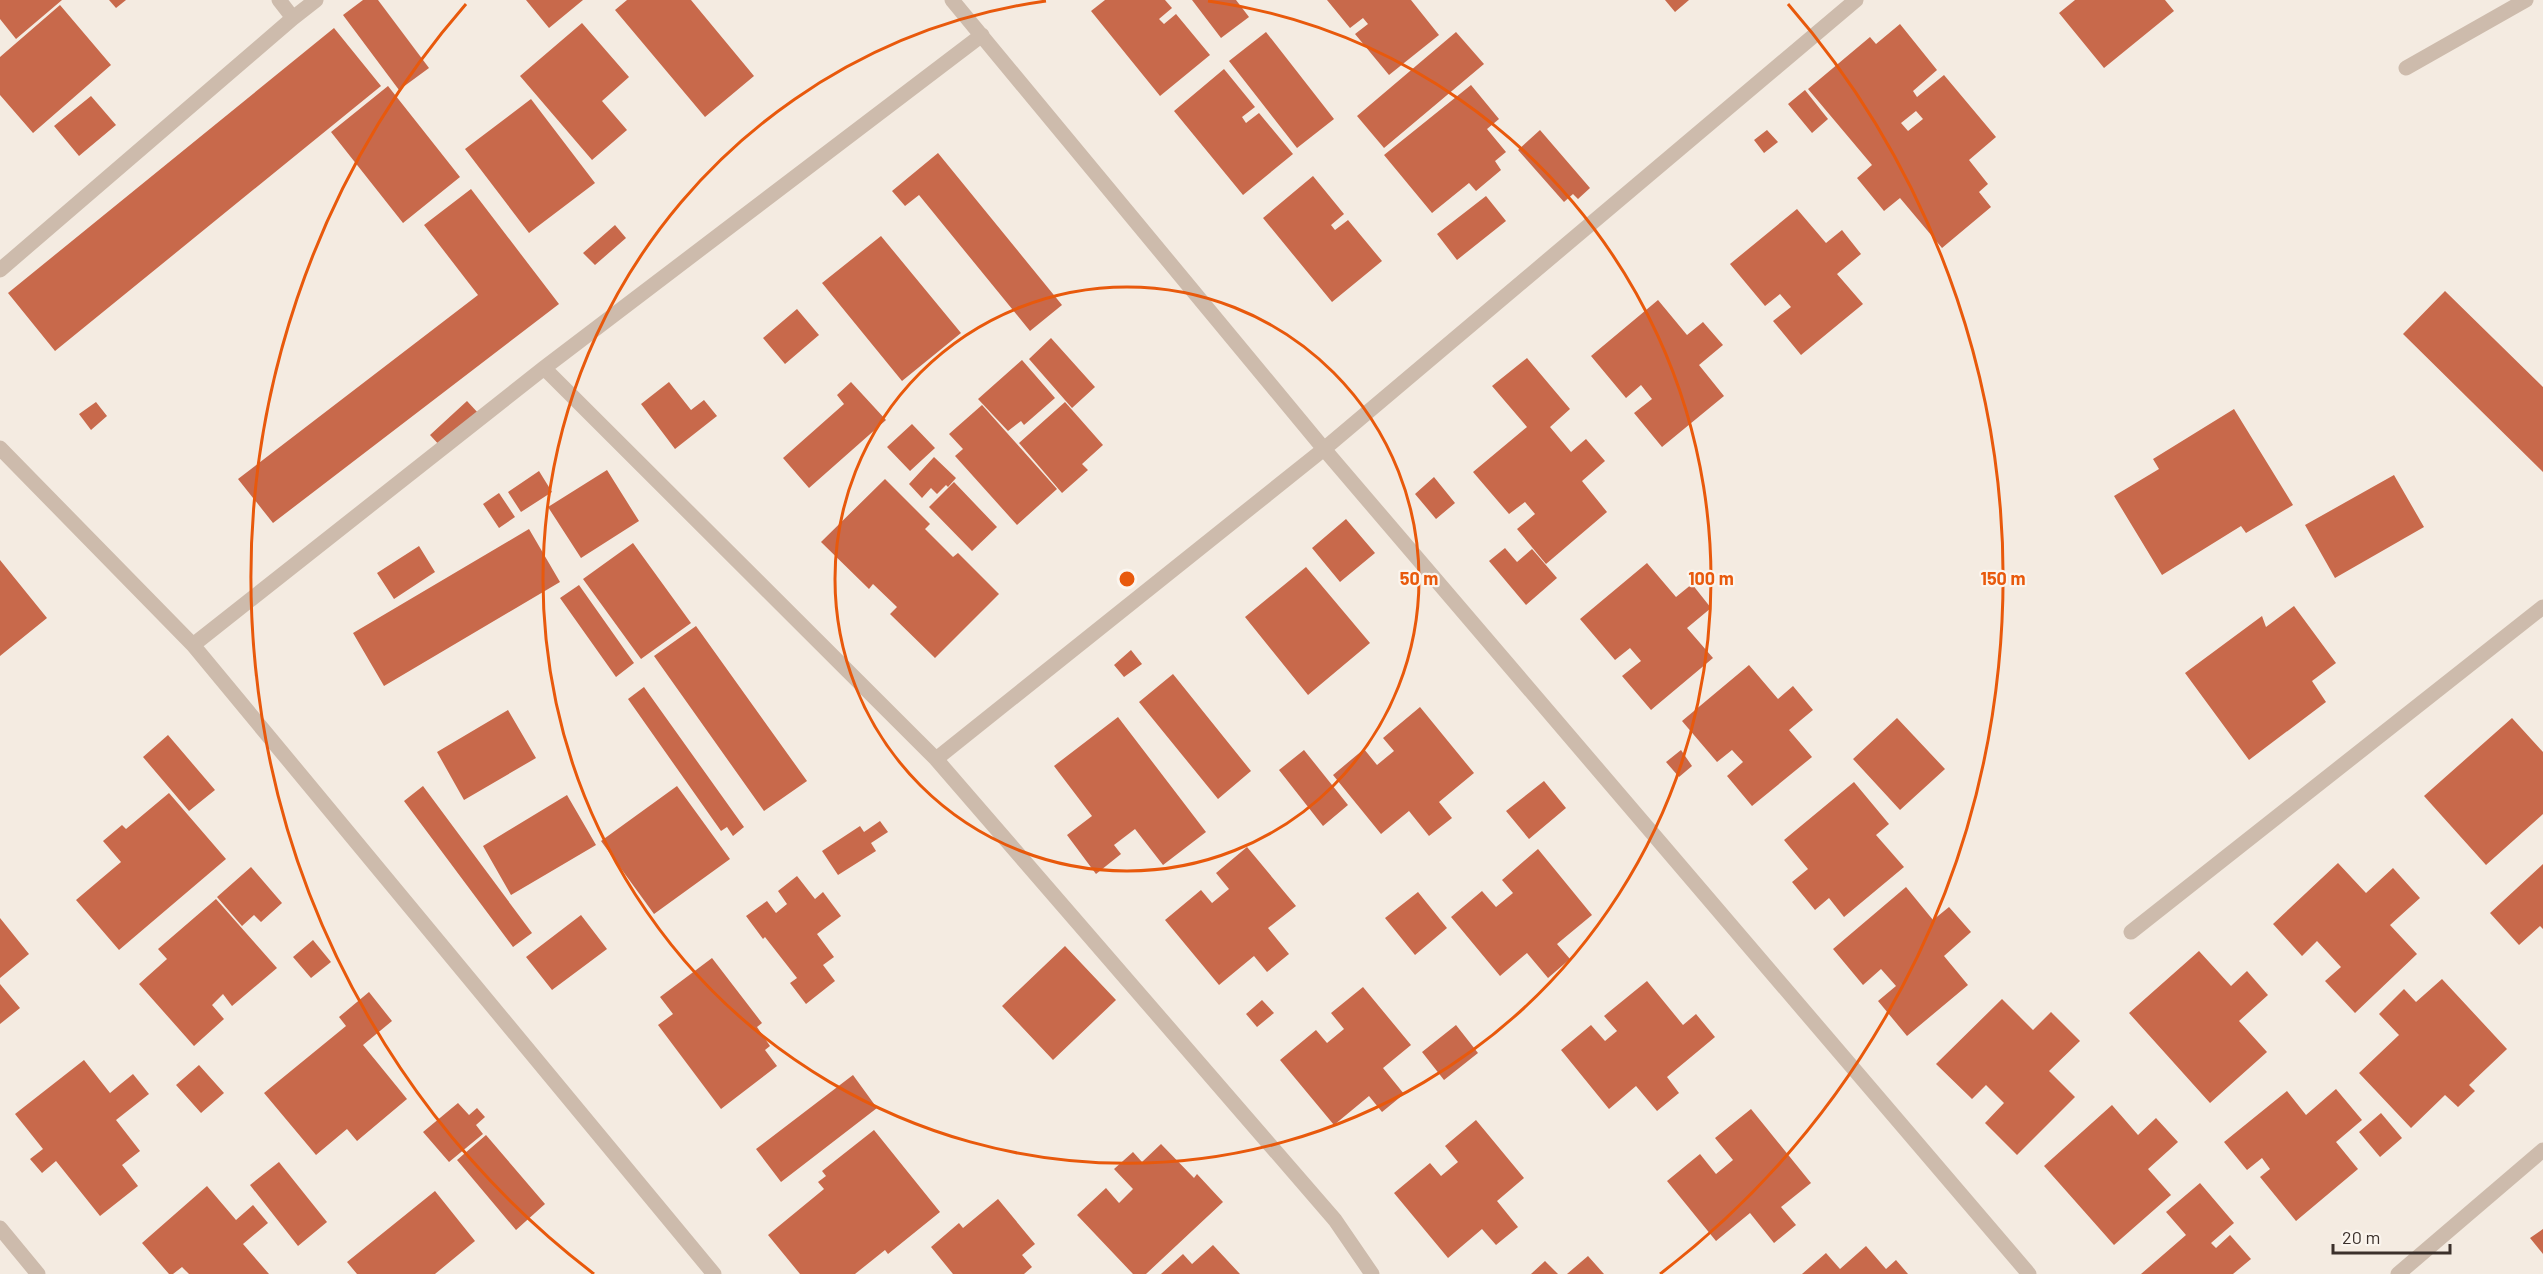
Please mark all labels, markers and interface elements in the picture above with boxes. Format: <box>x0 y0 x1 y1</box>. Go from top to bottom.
text: 50 m <box>1400 567 1438 589</box>
text: 100 m <box>1688 567 1734 589</box>
text: 150 m <box>1981 567 2025 589</box>
centre of rings <box>1117 569 1137 589</box>
scale bar <box>2333 1217 2450 1255</box>
text: 20 m <box>2342 1226 2380 1248</box>

